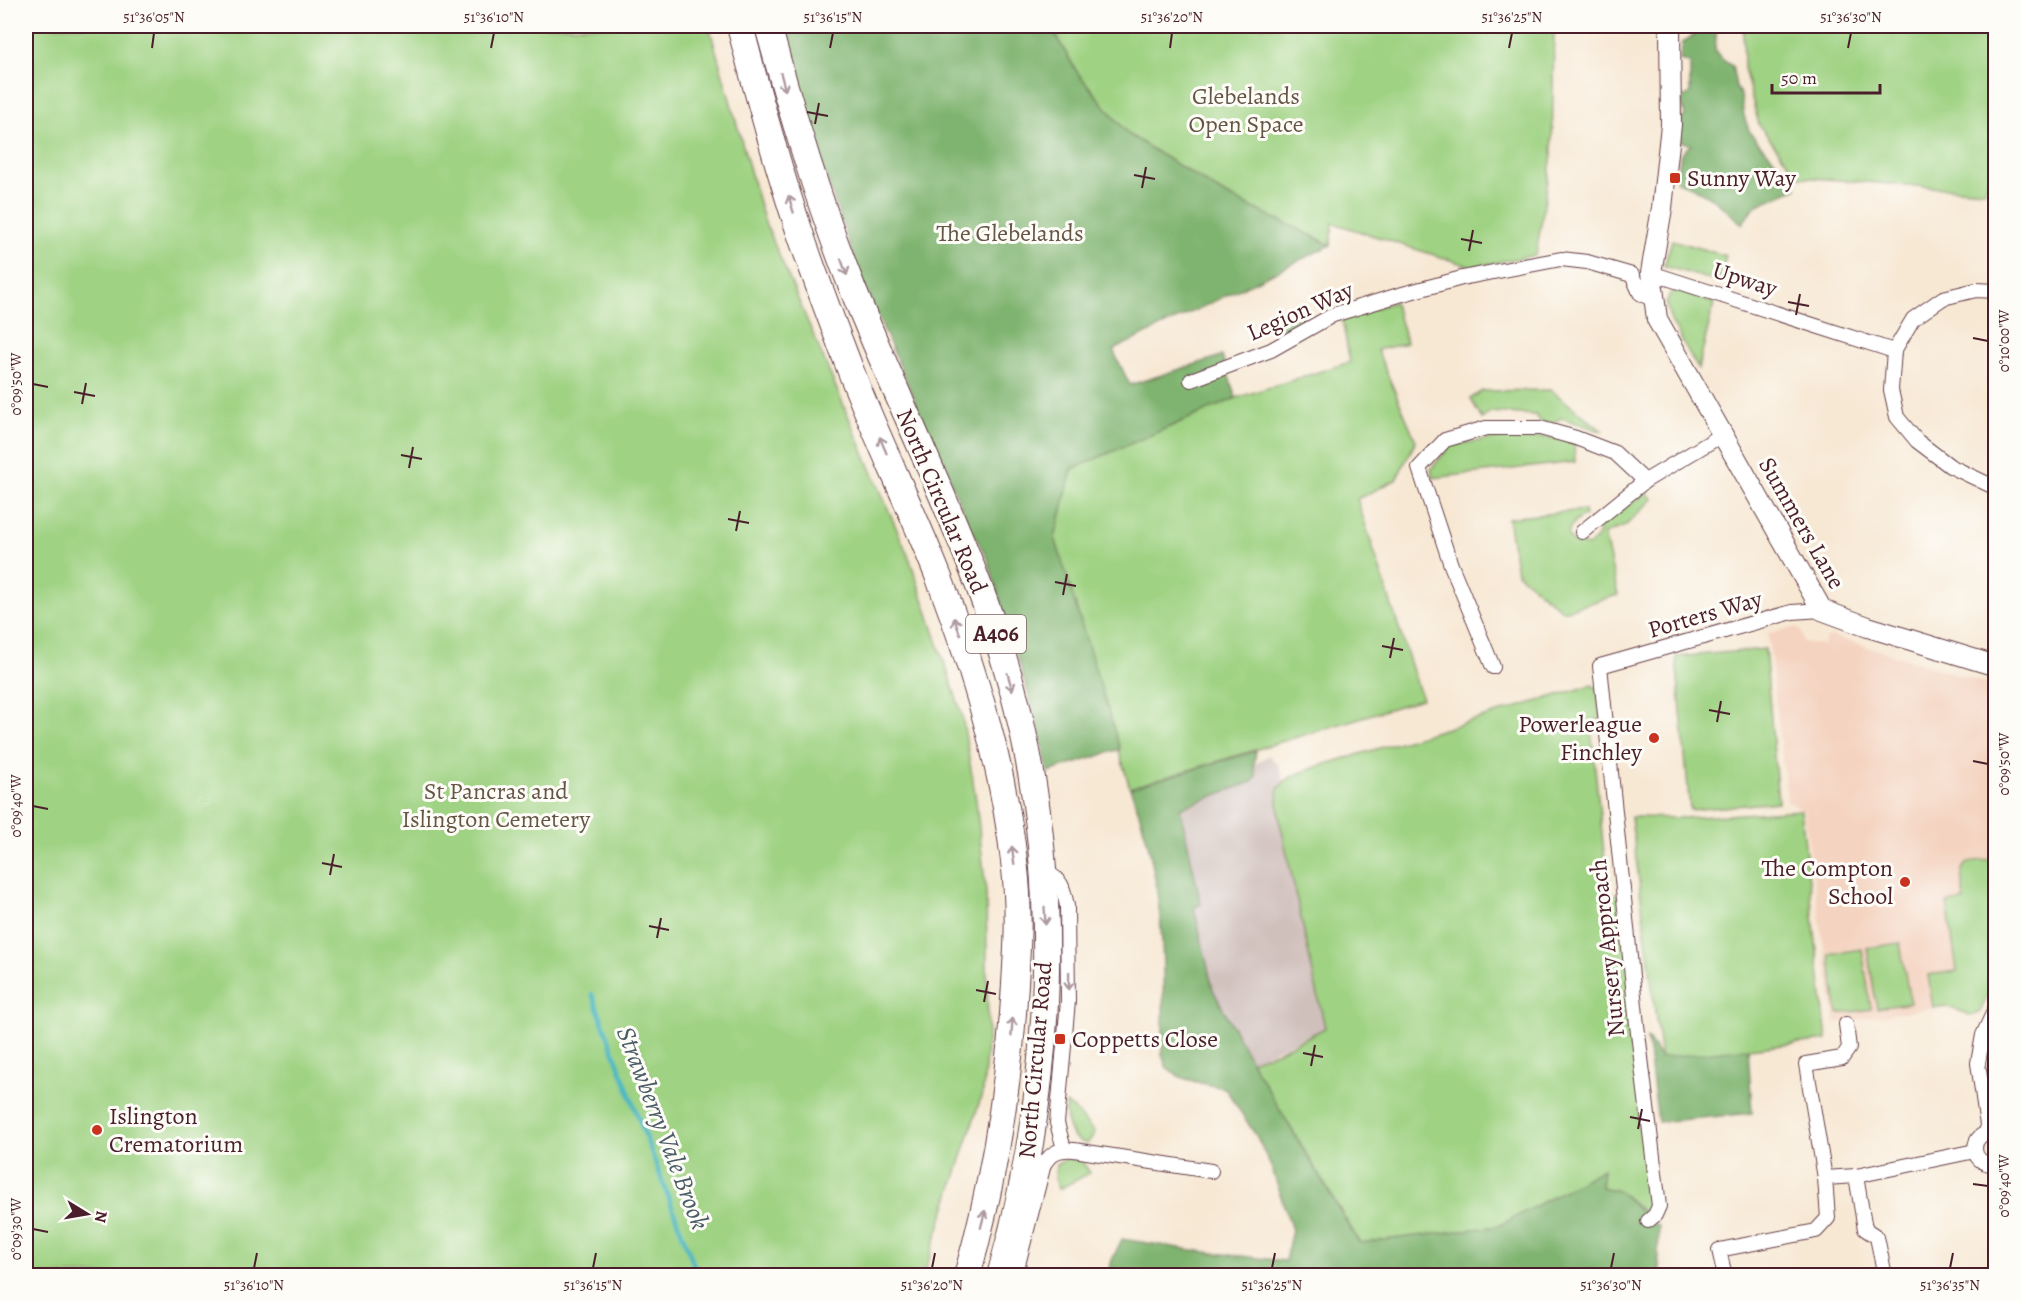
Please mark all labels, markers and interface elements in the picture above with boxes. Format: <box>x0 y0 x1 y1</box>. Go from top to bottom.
text: 51°36'05"N <box>123 7 185 27</box>
text: 51°36'10"N <box>464 7 524 27</box>
text: 51°36'15"N <box>804 7 863 27</box>
text: 51°36'20"N <box>1141 7 1203 27</box>
text: 51°36'25"N <box>1482 7 1543 27</box>
text: 51°36'30"N <box>1820 7 1882 27</box>
scale bar <box>1772 57 1880 95</box>
text: 50 m <box>1781 66 1817 90</box>
one-way arrow <box>778 72 789 91</box>
park label: Glebelands Open Space <box>1188 80 1304 140</box>
place label: Sunny Way <box>1687 162 1796 194</box>
marker: Sunny Way <box>1668 171 1682 185</box>
one-way arrow <box>785 195 796 214</box>
park label: The Glebelands <box>936 217 1084 249</box>
street label: Upway <box>1709 254 1782 305</box>
one-way arrow <box>840 257 851 276</box>
street label: Legion Way <box>1242 273 1358 349</box>
text: 0°10'00"W <box>1994 310 2014 372</box>
text: 0°09'50"W <box>6 353 26 415</box>
street label: North Circular Road <box>889 404 995 598</box>
one-way arrow <box>877 437 888 455</box>
street label: Summers Lane <box>1751 451 1853 595</box>
street label: Porters Way <box>1644 582 1766 646</box>
road number: A406 <box>966 615 1026 653</box>
one-way arrow <box>950 617 961 636</box>
one-way arrow <box>1005 672 1016 691</box>
place label: Powerleague Finchley <box>1518 708 1642 768</box>
marker: Powerleague Finchley <box>1647 731 1661 745</box>
text: 0°09'50"W <box>1994 733 2014 795</box>
text: 0°09'40"W <box>6 774 26 838</box>
park label: St Pancras and Islington Cemetery <box>402 775 590 835</box>
one-way arrow <box>1008 846 1019 866</box>
place label: The Compton School <box>1762 852 1893 912</box>
street label: Nursery Approach <box>1582 857 1632 1039</box>
marker: The Compton School <box>1898 875 1912 889</box>
one-way arrow <box>1039 905 1050 925</box>
street label: North Circular Road <box>1010 960 1060 1160</box>
one-way arrow <box>1063 970 1075 990</box>
one-way arrow <box>1007 1017 1018 1037</box>
water label: Strawberry Vale Brook <box>608 1021 718 1235</box>
place label: Coppetts Close <box>1072 1023 1218 1055</box>
marker: Coppetts Close <box>1053 1032 1067 1046</box>
place label: Islington Crematorium <box>109 1100 243 1160</box>
marker: Islington Crematorium <box>90 1123 104 1137</box>
text: 0°09'40"W <box>1994 1154 2014 1218</box>
north arrow <box>57 1184 117 1244</box>
text: 0°09'30"W <box>6 1198 26 1260</box>
text: N <box>89 1209 113 1225</box>
one-way arrow <box>977 1210 989 1229</box>
text: 51°36'10"N <box>224 1275 284 1295</box>
text: 51°36'15"N <box>564 1275 623 1295</box>
text: 51°36'20"N <box>901 1275 963 1295</box>
text: 51°36'25"N <box>1242 1275 1303 1295</box>
text: 51°36'30"N <box>1580 1275 1642 1295</box>
text: 51°36'35"N <box>1920 1275 1980 1295</box>

